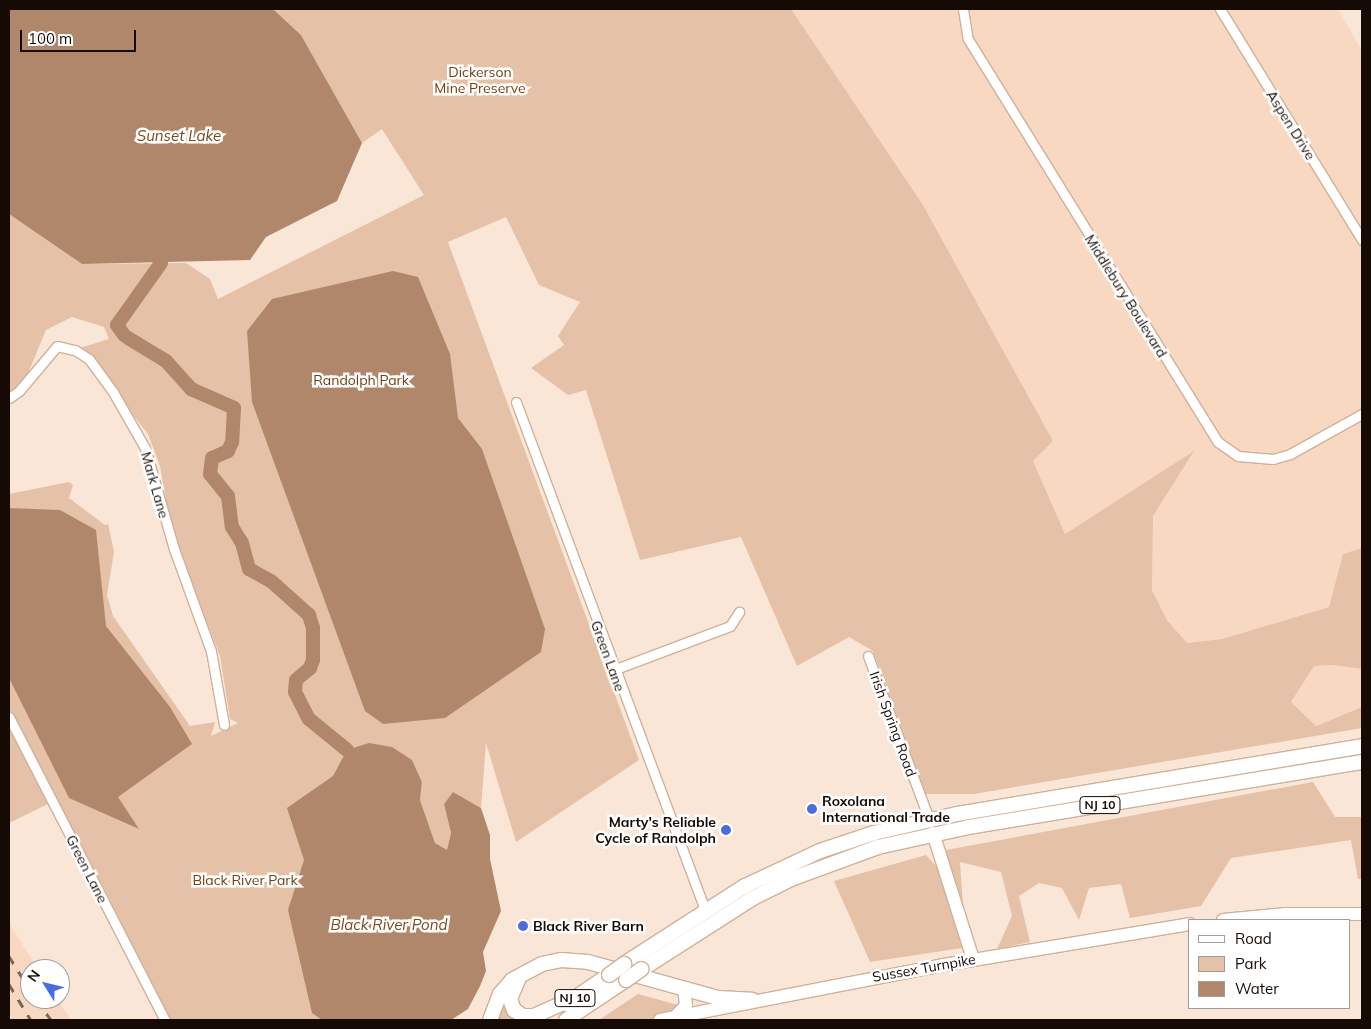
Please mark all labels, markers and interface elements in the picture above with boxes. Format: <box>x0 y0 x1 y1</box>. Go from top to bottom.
scale bar <box>22 20 139 52</box>
text: 100 m <box>28 29 72 48</box>
park label: Dickerson Mine Preserve <box>434 64 526 96</box>
street label: Aspen Drive <box>1263 87 1319 163</box>
water label: Sunset Lake <box>137 127 221 145</box>
street label: Middlebury Boulevard <box>1081 231 1171 361</box>
park label: Randolph Park <box>313 372 409 388</box>
street label: Mark Lane <box>138 450 172 520</box>
street label: Green Lane <box>587 618 629 694</box>
street label: Irish Spring Road <box>866 669 920 779</box>
place label: Roxolana International Trade <box>822 793 950 826</box>
road number: NJ 10 <box>1079 796 1121 814</box>
marker: Roxolana International Trade <box>806 803 818 815</box>
place label: Marty's Reliable Cycle of Randolph <box>595 814 716 846</box>
marker: Marty's Reliable Cycle of Randolph <box>720 824 732 836</box>
street label: Green Lane <box>63 832 111 906</box>
park label: Black River Park <box>192 872 298 888</box>
water label: Black River Pond <box>331 916 447 934</box>
place label: Black River Barn <box>533 918 644 934</box>
legend <box>1188 919 1351 1009</box>
marker: Black River Barn <box>517 920 529 932</box>
text: Road <box>1235 929 1272 948</box>
street label: Sussex Turnpike <box>871 951 977 985</box>
text: Park <box>1235 954 1267 973</box>
north arrow <box>20 959 70 1009</box>
text: N <box>23 966 44 985</box>
text: Water <box>1235 979 1279 998</box>
road number: NJ 10 <box>554 988 596 1008</box>

